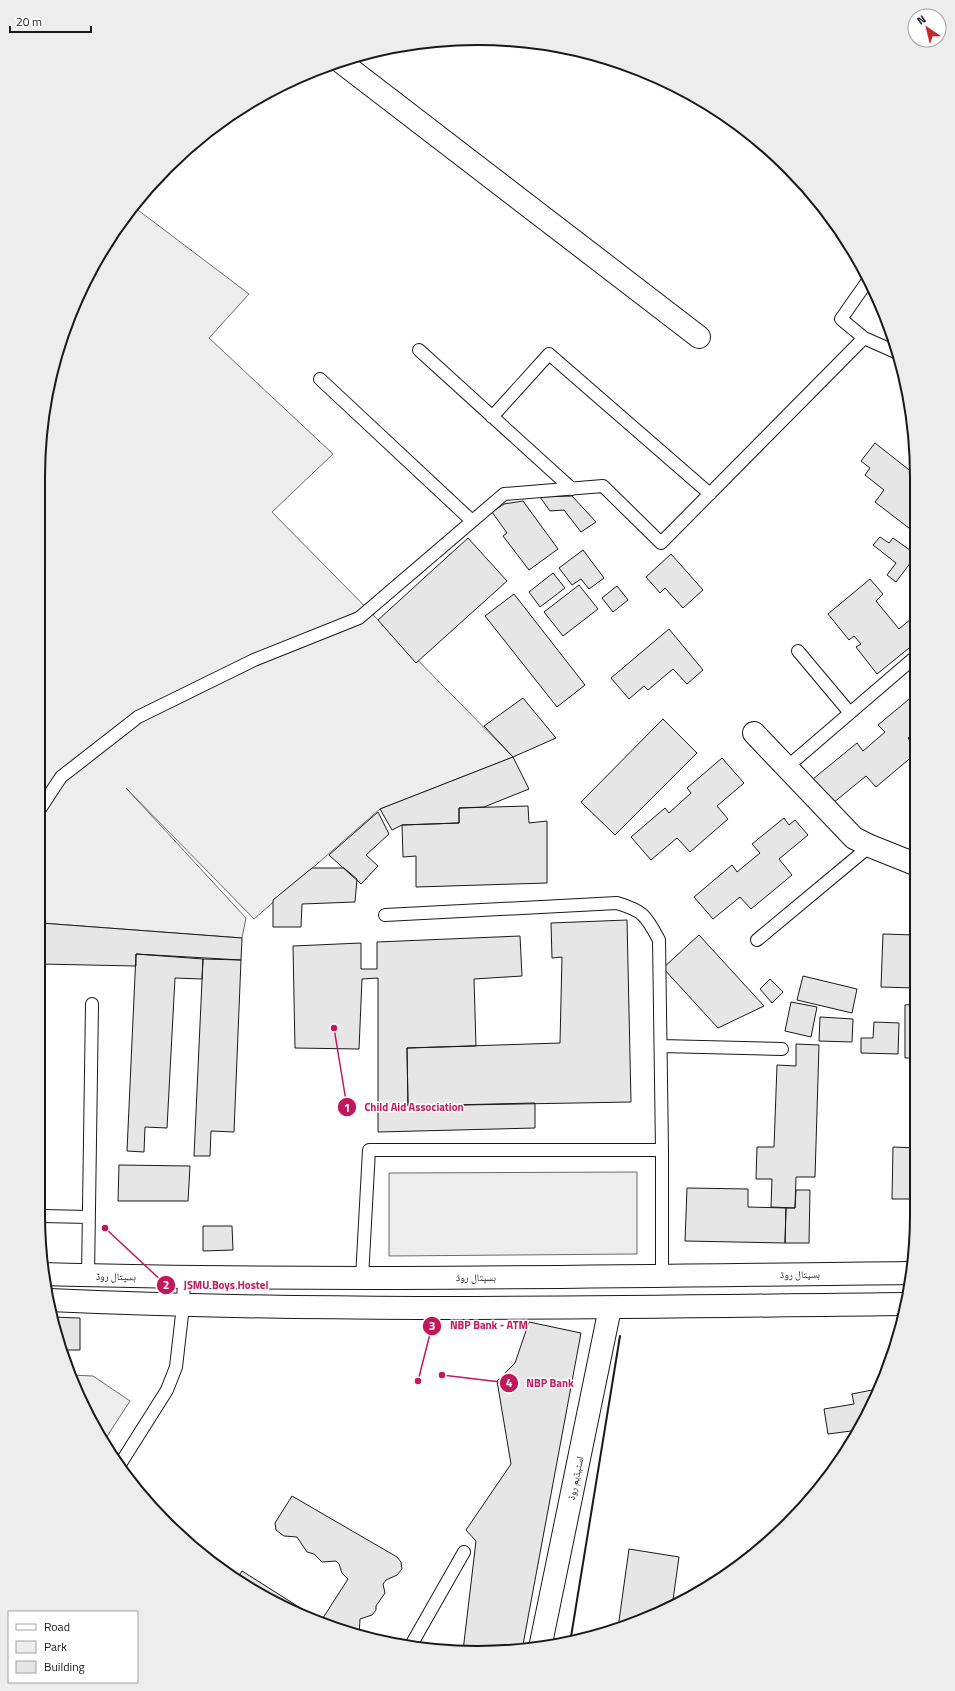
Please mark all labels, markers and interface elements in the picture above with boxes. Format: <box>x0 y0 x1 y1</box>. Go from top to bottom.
scale bar <box>10 8 91 34</box>
north arrow <box>907 8 947 48</box>
text: N <box>914 11 929 29</box>
text: 20 m <box>16 12 42 31</box>
callout: Child Aid Association <box>337 1096 472 1119</box>
text: 1 <box>344 1098 350 1117</box>
text: Child Aid Association <box>364 1099 464 1115</box>
street label: ہسپتال روڈ <box>780 1267 820 1282</box>
street label: ہسپتال روڈ <box>96 1269 136 1284</box>
street label: ہسپتال روڈ <box>456 1270 496 1285</box>
callout: JSMU Boys Hostel <box>156 1273 276 1296</box>
text: 2 <box>163 1275 169 1294</box>
text: JSMU Boys Hostel <box>184 1277 268 1293</box>
callout: NBP Bank - ATM <box>422 1314 536 1337</box>
text: 3 <box>429 1316 435 1335</box>
text: NBP Bank - ATM <box>450 1317 528 1333</box>
callout: NBP Bank <box>499 1371 582 1394</box>
text: 4 <box>506 1373 513 1392</box>
text: NBP Bank <box>526 1375 574 1391</box>
street label: اسٹیڈیم روڈ <box>564 1455 587 1501</box>
legend <box>8 1611 138 1683</box>
text: Road <box>44 1617 70 1636</box>
text: Park <box>44 1637 67 1656</box>
text: Building <box>44 1657 85 1676</box>

